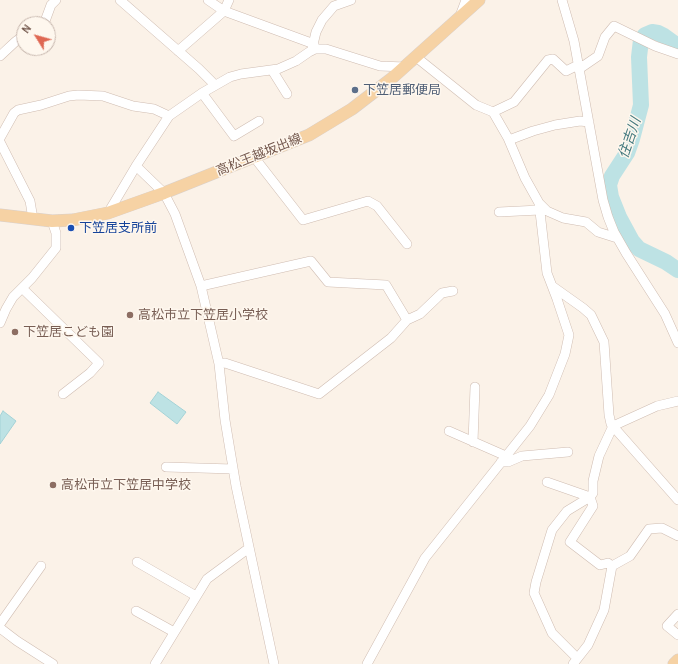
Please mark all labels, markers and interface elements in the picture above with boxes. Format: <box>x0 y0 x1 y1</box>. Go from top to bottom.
north arrow <box>16 16 56 56</box>
text: N <box>19 22 34 36</box>
place label: 下笠居郵便局 <box>363 82 441 98</box>
marker: 下笠居郵便局 <box>350 85 360 95</box>
water label: 住吉川 <box>615 115 645 161</box>
street label: 高松王越坂出線 <box>214 131 304 179</box>
place label: 下笠居支所前 <box>79 220 157 236</box>
marker: 下笠居支所前 <box>66 223 76 233</box>
place label: 高松市立下笠居小学校 <box>138 307 268 323</box>
marker: 高松市立下笠居小学校 <box>125 310 135 320</box>
place label: 下笠居こども園 <box>23 324 114 340</box>
marker: 下笠居こども園 <box>10 327 20 337</box>
place label: 高松市立下笠居中学校 <box>61 477 191 493</box>
marker: 高松市立下笠居中学校 <box>48 480 58 490</box>

